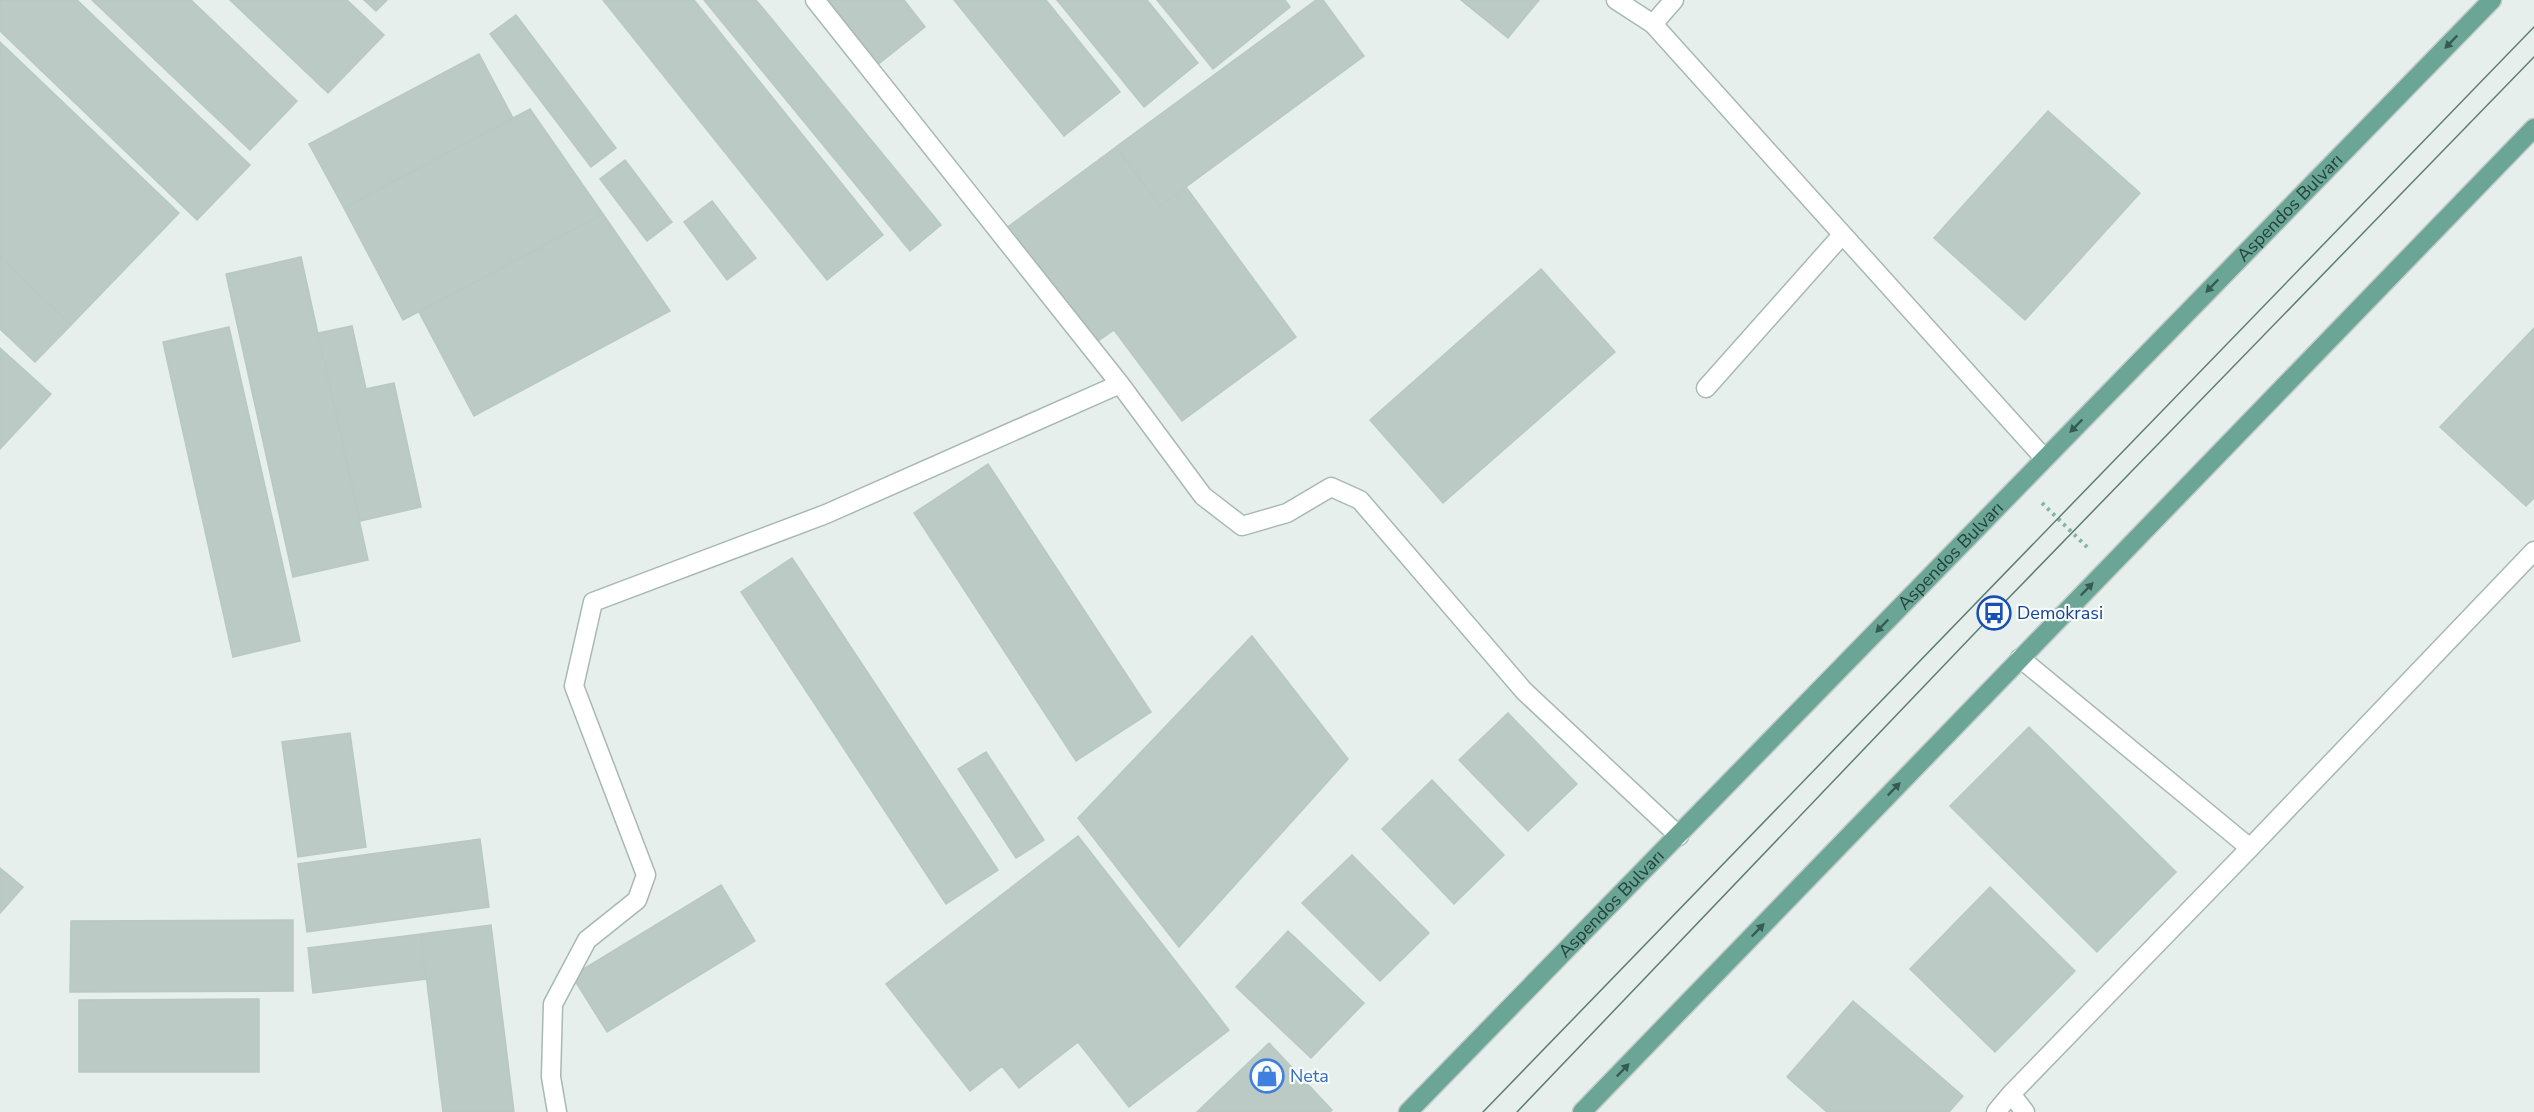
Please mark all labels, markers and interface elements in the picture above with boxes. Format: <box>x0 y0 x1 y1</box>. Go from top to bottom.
one-way arrow <box>2445 34 2459 48</box>
street label: Aspendos Bulvarı <box>2231 148 2348 267</box>
one-way arrow <box>2206 279 2220 293</box>
one-way arrow <box>2069 418 2083 433</box>
street label: Aspendos Bulvarı <box>1892 496 2009 615</box>
one-way arrow <box>2080 582 2094 596</box>
bus stop icon: Demokrasi <box>1976 595 2012 631</box>
place label: Demokrasi <box>2017 601 2103 625</box>
one-way arrow <box>1875 619 1889 634</box>
one-way arrow <box>1886 783 1900 797</box>
street label: Aspendos Bulvarı <box>1553 844 1669 963</box>
one-way arrow <box>1751 923 1765 937</box>
shop icon: Neta <box>1249 1058 1285 1094</box>
one-way arrow <box>1616 1062 1630 1077</box>
place label: Neta <box>1290 1064 1329 1088</box>

